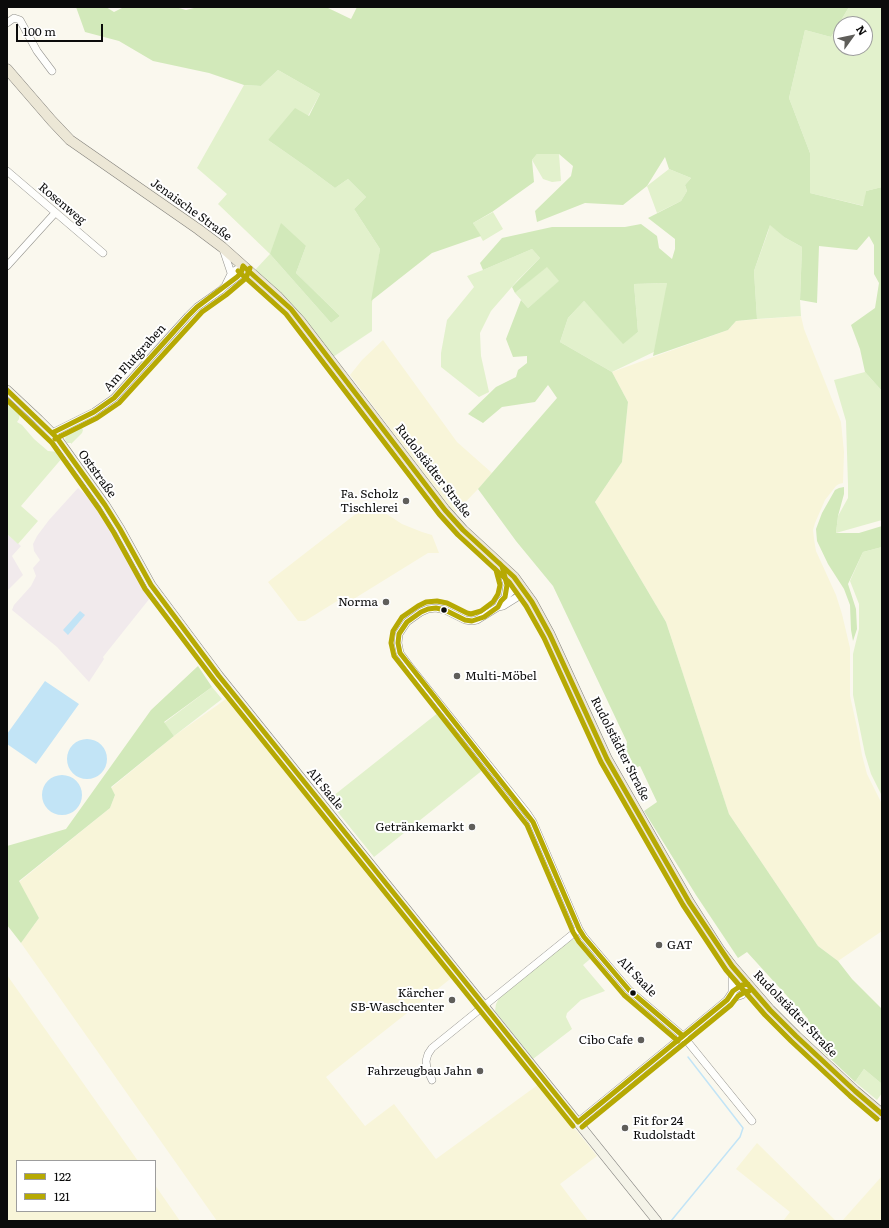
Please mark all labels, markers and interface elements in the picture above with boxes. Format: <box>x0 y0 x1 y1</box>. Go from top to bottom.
scale bar <box>18 16 105 42</box>
north arrow <box>833 16 873 56</box>
text: 100 m <box>23 22 56 40</box>
text: N <box>853 22 871 38</box>
street label: Jenaische Straße <box>148 176 234 244</box>
street label: Rosenweg <box>35 180 89 228</box>
street label: Am Flutgraben <box>101 321 169 395</box>
street label: Rudolstädter Straße <box>392 421 474 521</box>
street label: Oststraße <box>75 447 119 501</box>
place label: Fa. Scholz Tischlerei <box>340 487 398 515</box>
marker: Fa. Scholz Tischlerei <box>401 496 411 506</box>
place label: Norma <box>338 595 378 609</box>
marker: Norma <box>381 597 391 607</box>
unlabelled marker <box>439 605 449 615</box>
place label: Multi-Möbel <box>465 669 537 683</box>
marker: Multi-Möbel <box>452 671 462 681</box>
street label: Rudolstädter Straße <box>588 695 652 803</box>
street label: Alt Saale <box>304 765 346 813</box>
place label: Getränkemarkt <box>376 820 464 834</box>
marker: Getränkemarkt <box>467 822 477 832</box>
place label: GAT <box>667 938 692 952</box>
marker: GAT <box>654 940 664 950</box>
street label: Alt Saale <box>614 954 660 1000</box>
street label: Rudolstädter Straße <box>750 968 840 1060</box>
place label: Kärcher SB-Waschcenter <box>350 986 444 1014</box>
unlabelled marker <box>628 988 638 998</box>
marker: Kärcher SB-Waschcenter <box>447 995 457 1005</box>
place label: Cibo Cafe <box>579 1033 633 1047</box>
marker: Cibo Cafe <box>636 1035 646 1045</box>
place label: Fahrzeugbau Jahn <box>367 1064 472 1078</box>
marker: Fahrzeugbau Jahn <box>475 1066 485 1076</box>
place label: Fit for 24 Rudolstadt <box>633 1114 695 1142</box>
marker: Fit for 24 Rudolstadt <box>620 1123 630 1133</box>
legend <box>16 1160 156 1212</box>
text: 122 <box>54 1167 71 1185</box>
text: 121 <box>54 1187 70 1205</box>

